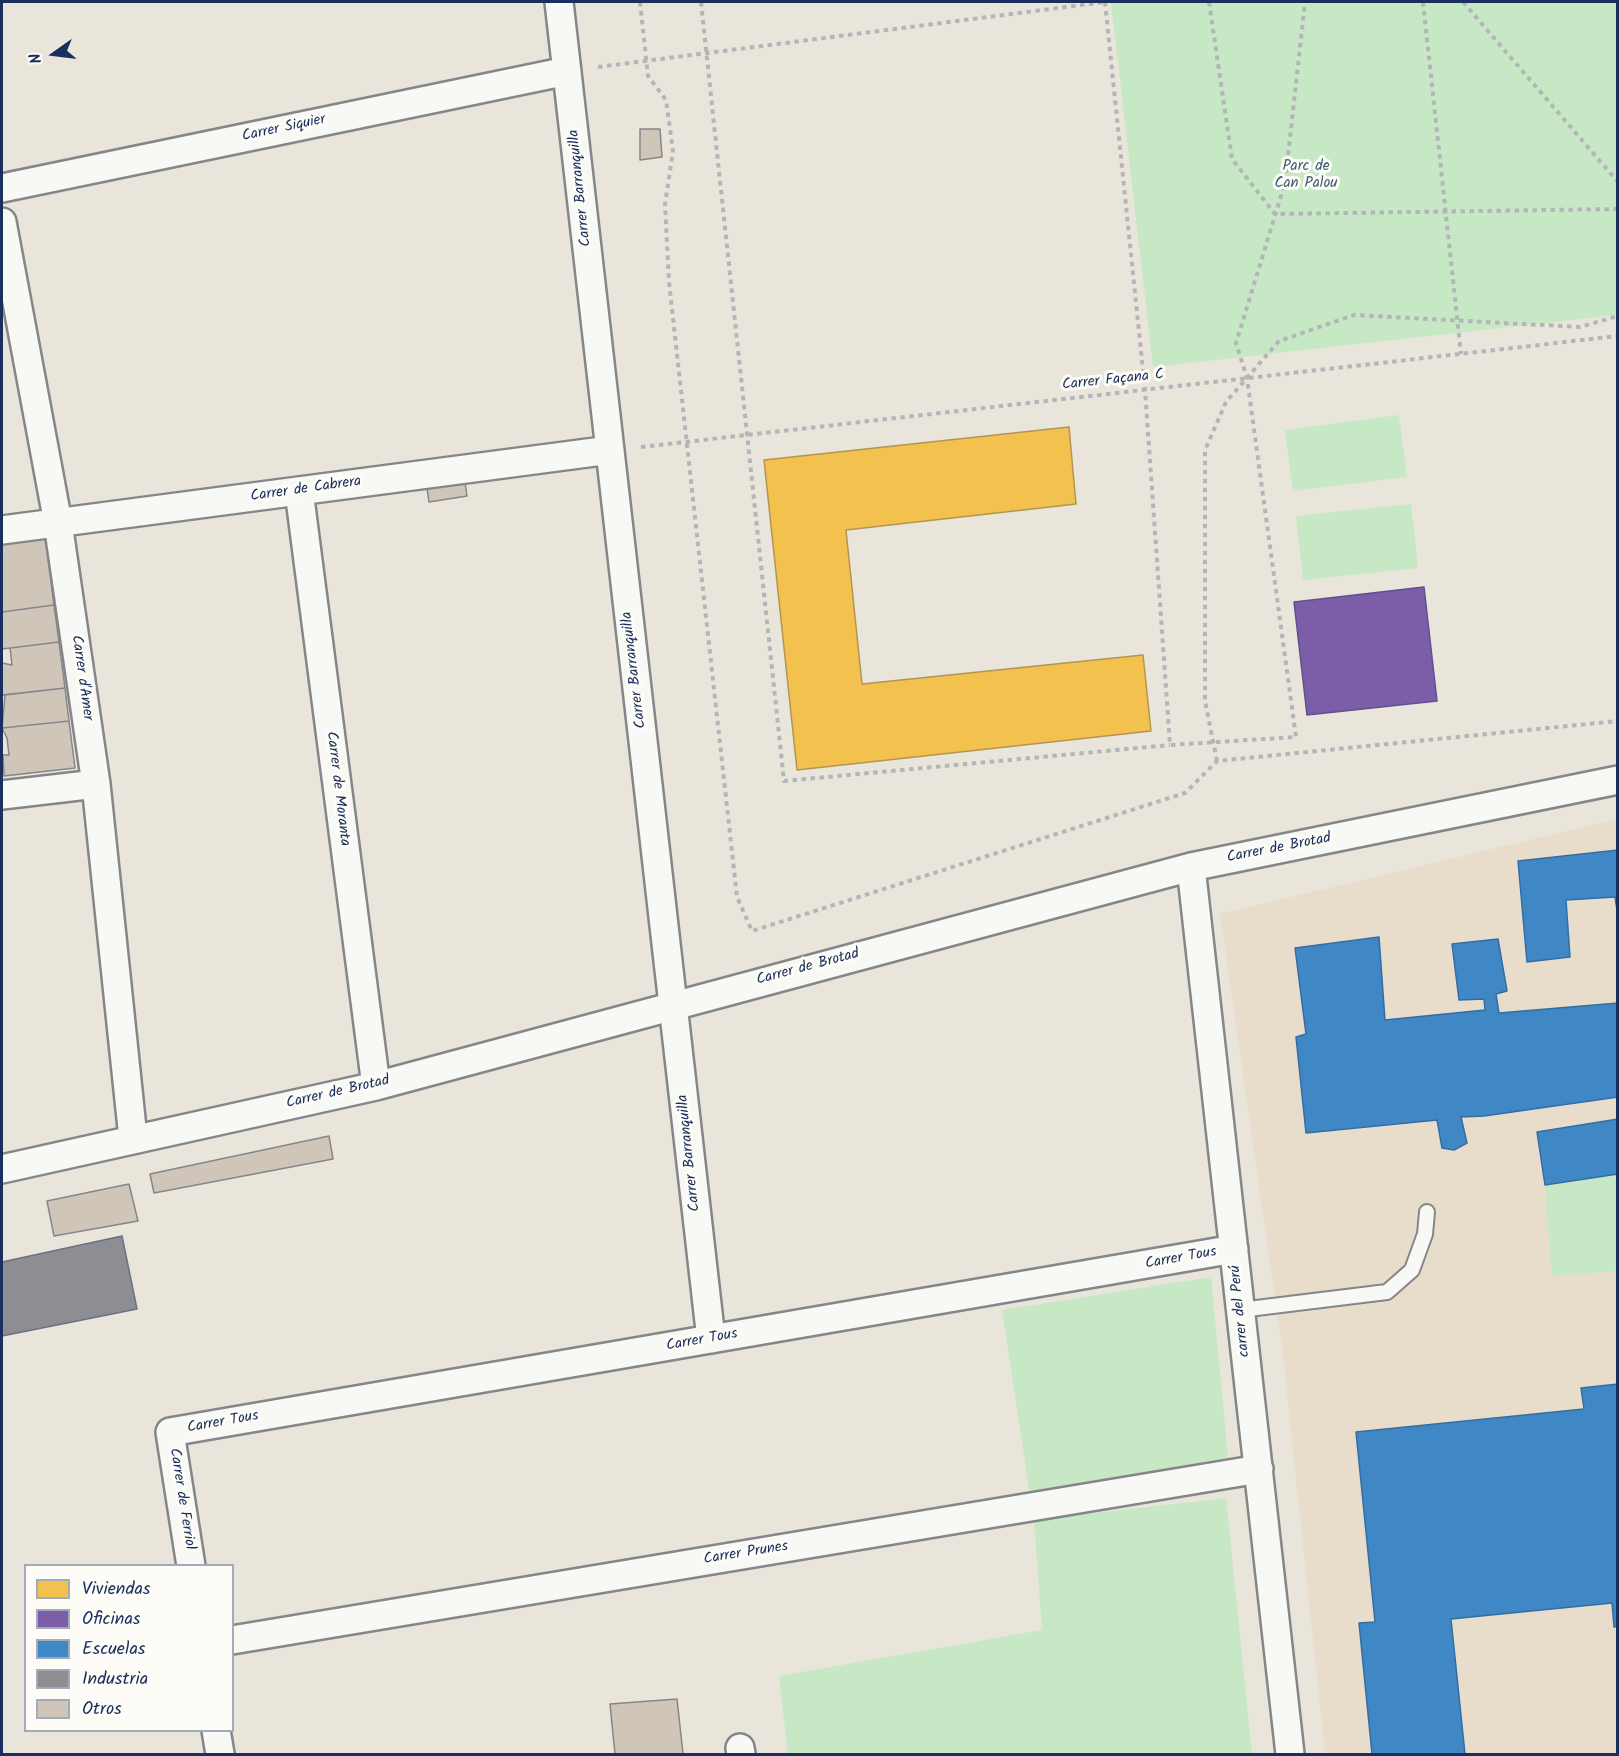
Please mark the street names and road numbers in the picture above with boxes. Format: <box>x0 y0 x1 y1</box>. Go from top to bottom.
street label: Carrer Siquier <box>241 111 327 147</box>
street label: Carrer Barranquilla <box>566 129 596 247</box>
street label: Carrer Façana C <box>1061 367 1165 395</box>
street label: Carrer de Cabrera <box>250 473 362 507</box>
street label: Carrer Barranquilla <box>619 611 651 729</box>
street label: Carrer d'Amer <box>66 634 96 722</box>
street label: Carrer de Moranta <box>321 731 353 847</box>
street label: Carrer de Brotad <box>1225 830 1333 868</box>
street label: Carrer de Brotad <box>755 946 861 990</box>
street label: Carrer de Brotad <box>285 1072 391 1114</box>
street label: Carrer Barranquilla <box>675 1094 705 1212</box>
street label: Carrer Tous <box>1144 1244 1218 1274</box>
street label: carrer del Perú <box>1227 1264 1255 1358</box>
street label: Carrer Tous <box>665 1326 739 1356</box>
street label: Carrer Tous <box>186 1408 260 1438</box>
street label: Carrer de Ferriol <box>164 1447 198 1551</box>
street label: Carrer Prunes <box>703 1538 789 1570</box>

